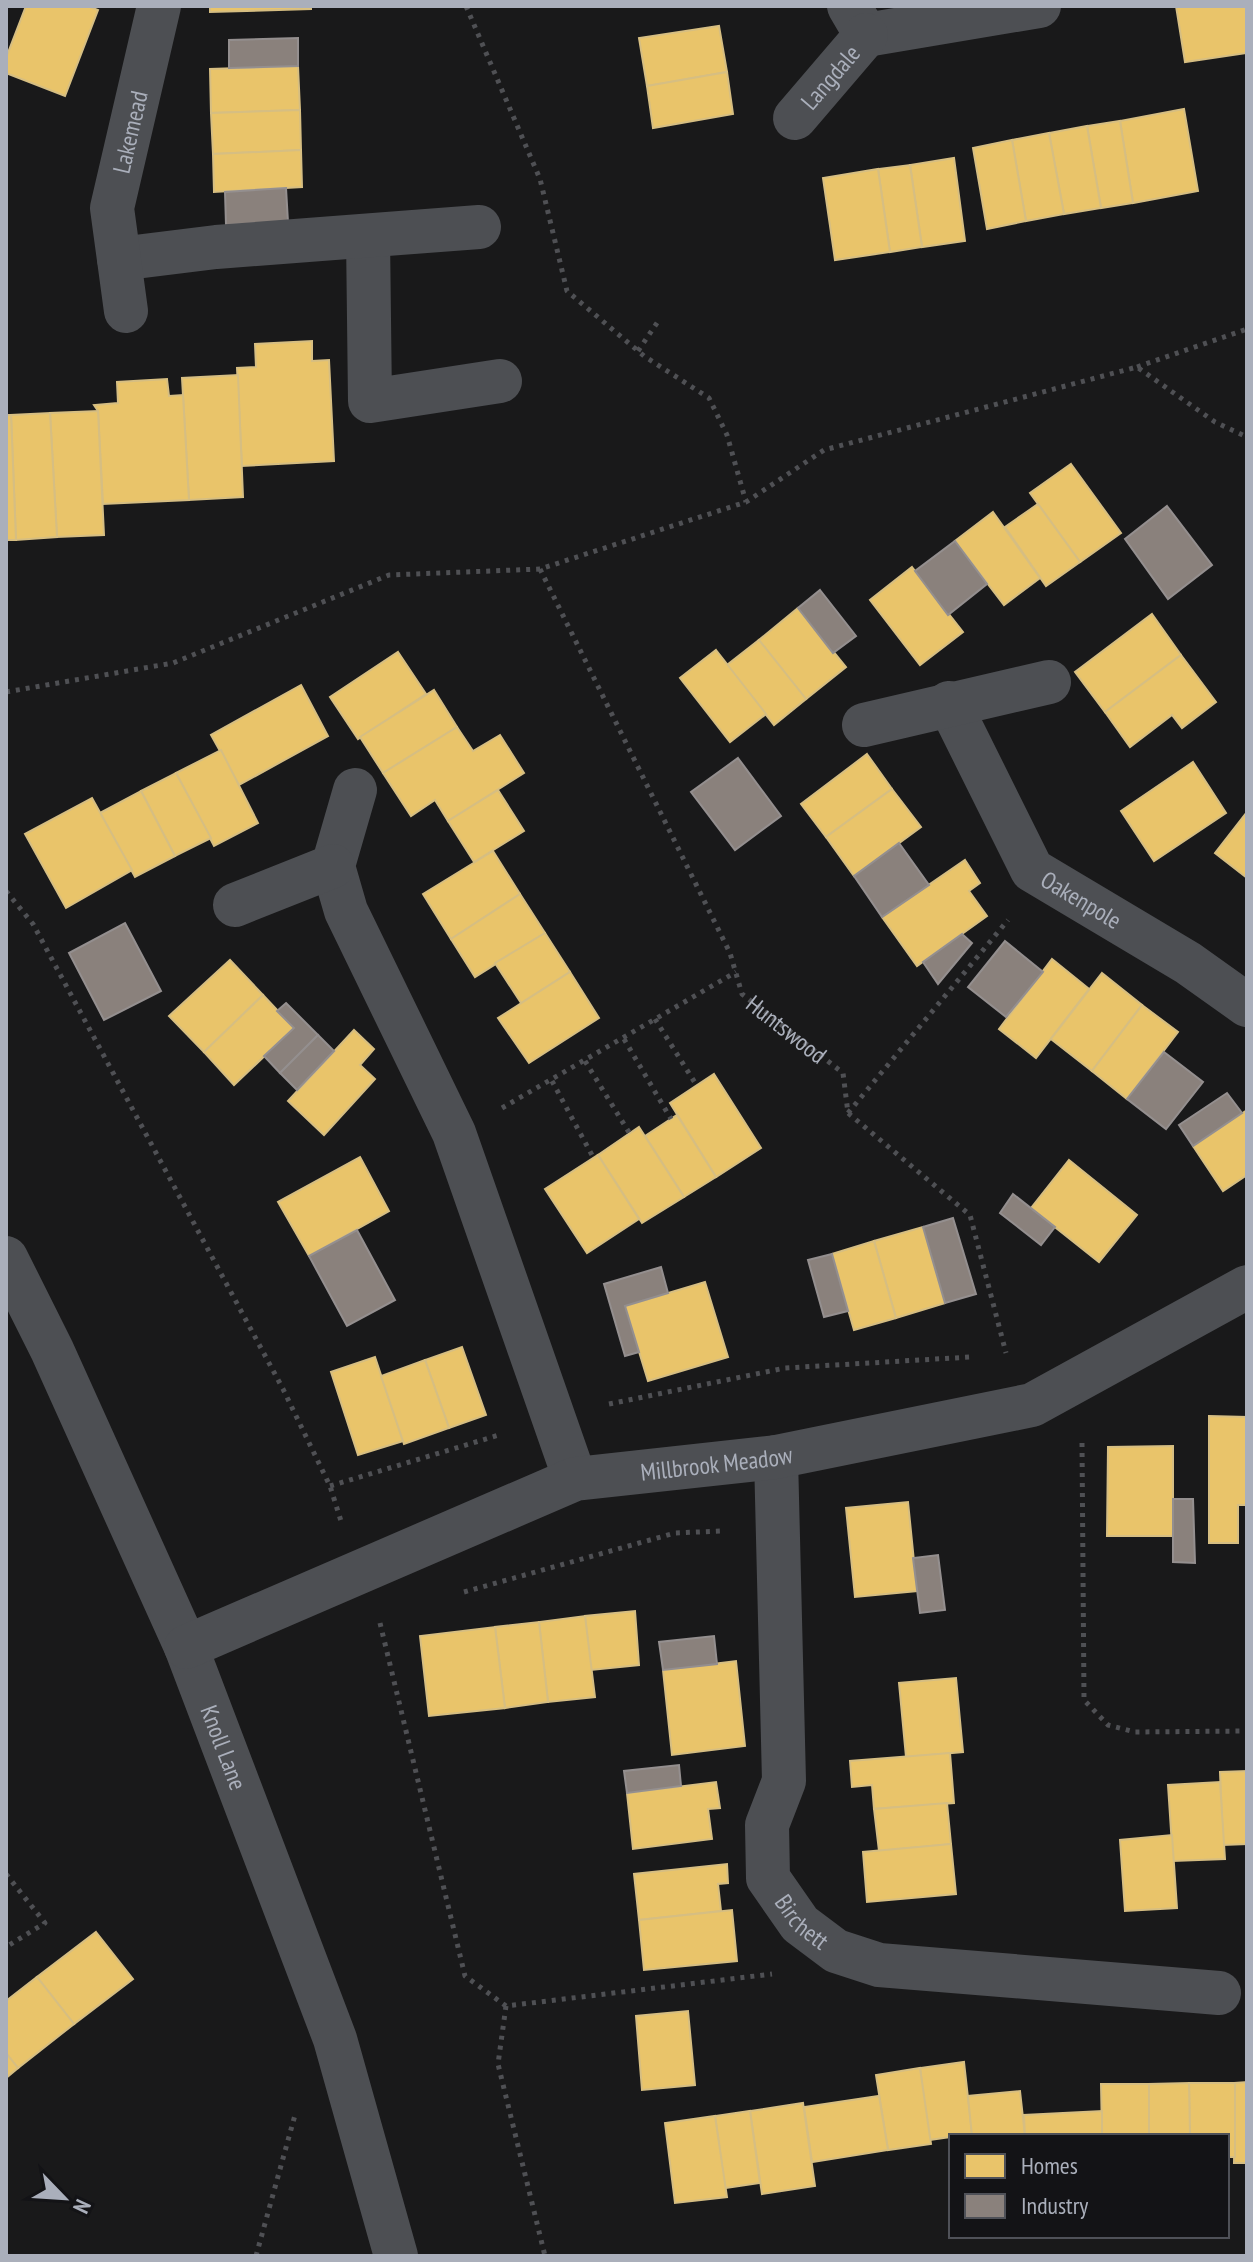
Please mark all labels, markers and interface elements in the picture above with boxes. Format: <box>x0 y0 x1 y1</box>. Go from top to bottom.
street label: Langdale <box>794 38 866 116</box>
street label: Lakemead <box>105 88 154 176</box>
street label: Oakenpole <box>1035 863 1127 935</box>
street label: Huntswood <box>740 988 833 1070</box>
street label: Millbrook Meadow <box>639 1438 796 1487</box>
street label: Knoll Lane <box>194 1701 254 1794</box>
street label: Birchett <box>768 1888 836 1956</box>
legend <box>949 2134 1229 2238</box>
text: Homes <box>1021 2150 1078 2181</box>
north arrow <box>24 2158 104 2238</box>
text: Industry <box>1021 2190 1088 2221</box>
text: N <box>67 2195 97 2218</box>

